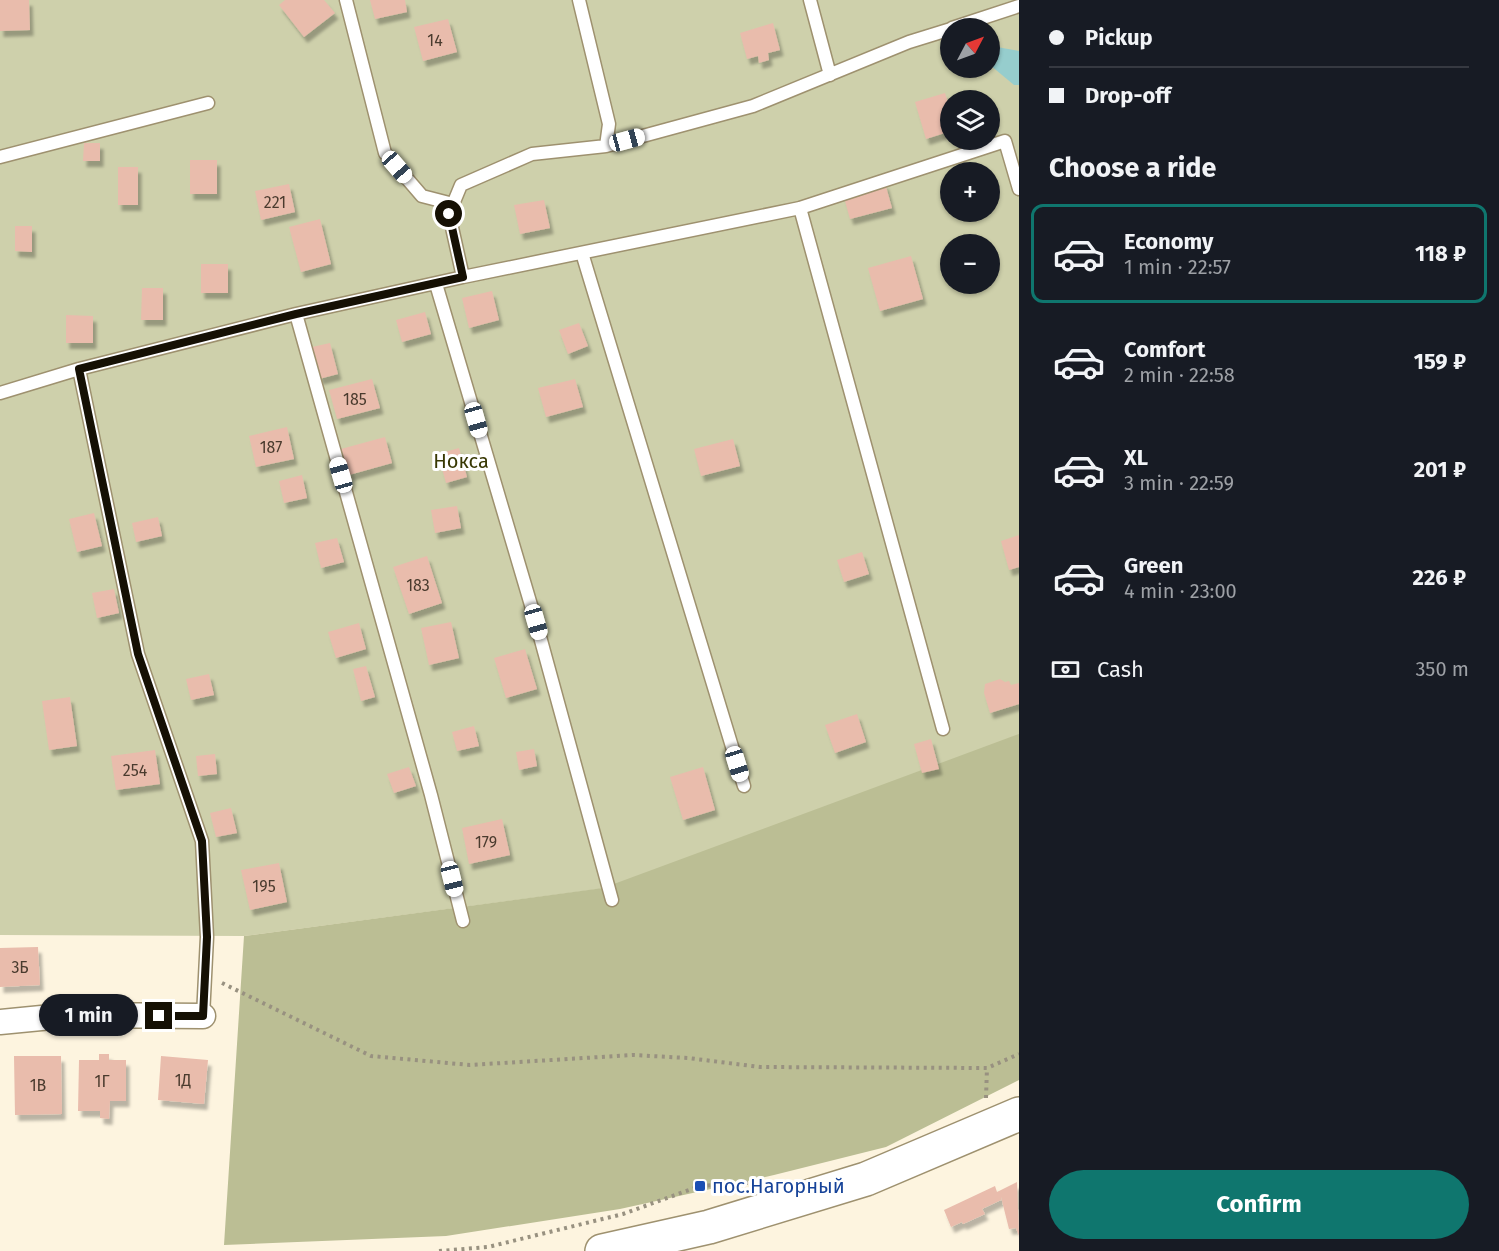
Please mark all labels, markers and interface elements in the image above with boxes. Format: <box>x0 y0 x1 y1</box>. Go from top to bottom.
north arrow <box>940 18 1000 78</box>
map controls <box>940 18 1000 294</box>
text: Pickup <box>1085 24 1153 51</box>
house number: 14 <box>427 31 443 50</box>
text: Drop-off <box>1085 82 1171 109</box>
button: layers <box>940 90 1000 150</box>
car <box>607 127 647 153</box>
car <box>378 148 416 186</box>
text: Choose a ride <box>1049 152 1216 184</box>
button: + <box>940 162 1000 222</box>
house number: 221 <box>264 193 286 212</box>
route start <box>435 200 462 227</box>
icon: car <box>1052 227 1106 281</box>
text: Economy <box>1124 228 1213 255</box>
button: − <box>940 234 1000 294</box>
text: 118 ₽ <box>1415 240 1466 267</box>
text: 1 min · 22:57 <box>1124 255 1231 279</box>
icon: car <box>1052 335 1106 389</box>
text: Comfort <box>1124 336 1205 363</box>
text: 159 ₽ <box>1414 348 1466 375</box>
text: 2 min · 22:58 <box>1124 363 1235 387</box>
house number: 185 <box>343 390 367 409</box>
car <box>462 400 490 440</box>
house number: 187 <box>260 438 282 457</box>
icon: car <box>1052 443 1106 497</box>
text: XL <box>1124 444 1148 471</box>
park label: Нокса <box>433 449 489 473</box>
car <box>327 455 355 495</box>
text: 201 ₽ <box>1414 456 1466 483</box>
text: 3 min · 22:59 <box>1124 471 1234 495</box>
icon: car <box>1052 551 1106 605</box>
text: Green <box>1124 552 1183 579</box>
text: 226 ₽ <box>1413 564 1466 591</box>
house number: 183 <box>406 576 430 595</box>
text: 4 min · 23:00 <box>1124 579 1237 603</box>
car <box>522 602 550 642</box>
icon: cash <box>1049 653 1082 686</box>
text: Cash <box>1097 656 1144 683</box>
text: 350 m <box>1415 657 1469 681</box>
car <box>723 744 751 784</box>
house number: 254 <box>123 761 148 780</box>
house number: 179 <box>475 833 497 852</box>
car <box>439 859 465 899</box>
house number: 195 <box>252 877 276 896</box>
house number: 3Б <box>11 958 29 977</box>
callout: 1 min <box>39 995 138 1037</box>
route end <box>145 1002 172 1029</box>
text: 1 min <box>64 1003 113 1027</box>
house number: 1Д <box>175 1071 192 1090</box>
house number: 1Г <box>94 1072 110 1091</box>
house number: 1В <box>30 1076 47 1095</box>
button: Confirm <box>1049 1170 1469 1239</box>
place label: пос.Нагорный <box>712 1174 845 1198</box>
marker: пос.Нагорный <box>693 1179 707 1193</box>

